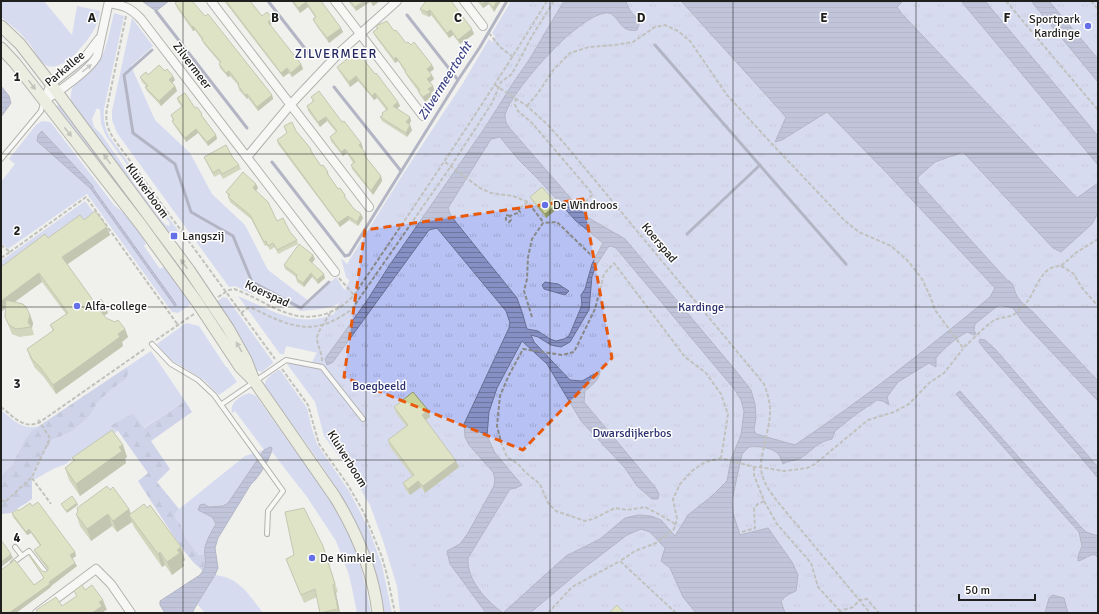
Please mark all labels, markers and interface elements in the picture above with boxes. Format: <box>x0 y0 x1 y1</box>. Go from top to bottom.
text: A <box>88 10 97 26</box>
text: B <box>271 10 279 26</box>
text: C <box>454 10 462 26</box>
text: D <box>637 10 646 26</box>
text: E <box>820 10 828 26</box>
text: F <box>1004 10 1011 26</box>
place label: Sportpark Kardinge <box>1029 12 1080 41</box>
marker: Sportpark Kardinge <box>1083 21 1093 31</box>
water label: Zilvermeertocht <box>415 38 476 123</box>
street label: Zilvermeer <box>169 39 215 93</box>
district label: ZILVERMEER <box>295 46 377 62</box>
street label: Parkallee <box>42 48 88 90</box>
one-way arrow <box>81 64 92 73</box>
text: 1 <box>13 69 21 85</box>
one-way arrow <box>28 79 36 90</box>
one-way arrow <box>64 126 72 137</box>
one-way arrow <box>103 154 111 164</box>
street label: Kluiverboom <box>122 161 172 221</box>
place label: De Windroos <box>553 198 618 213</box>
marker: De Windroos <box>540 200 550 210</box>
street label: Koerspad <box>638 220 680 266</box>
text: 2 <box>13 223 21 239</box>
place label: Langszij <box>182 229 224 244</box>
marker: Langszij <box>169 231 179 241</box>
one-way arrow <box>180 258 188 269</box>
street label: Koerspad <box>242 277 292 311</box>
place label: Alfa-college <box>85 299 147 314</box>
park label: Kardinge <box>678 300 724 315</box>
marker: Alfa-college <box>72 301 82 311</box>
one-way arrow <box>235 341 242 353</box>
text: 3 <box>13 376 21 392</box>
park label: Boegbeeld <box>352 379 406 394</box>
park label: Dwarsdijkerbos <box>592 426 672 441</box>
street label: Kluiverboom <box>324 428 370 490</box>
text: 4 <box>13 530 21 546</box>
place label: De Kimkiel <box>320 551 376 566</box>
marker: De Kimkiel <box>307 553 317 563</box>
scale bar <box>959 576 1035 602</box>
text: 50 m <box>965 583 990 598</box>

